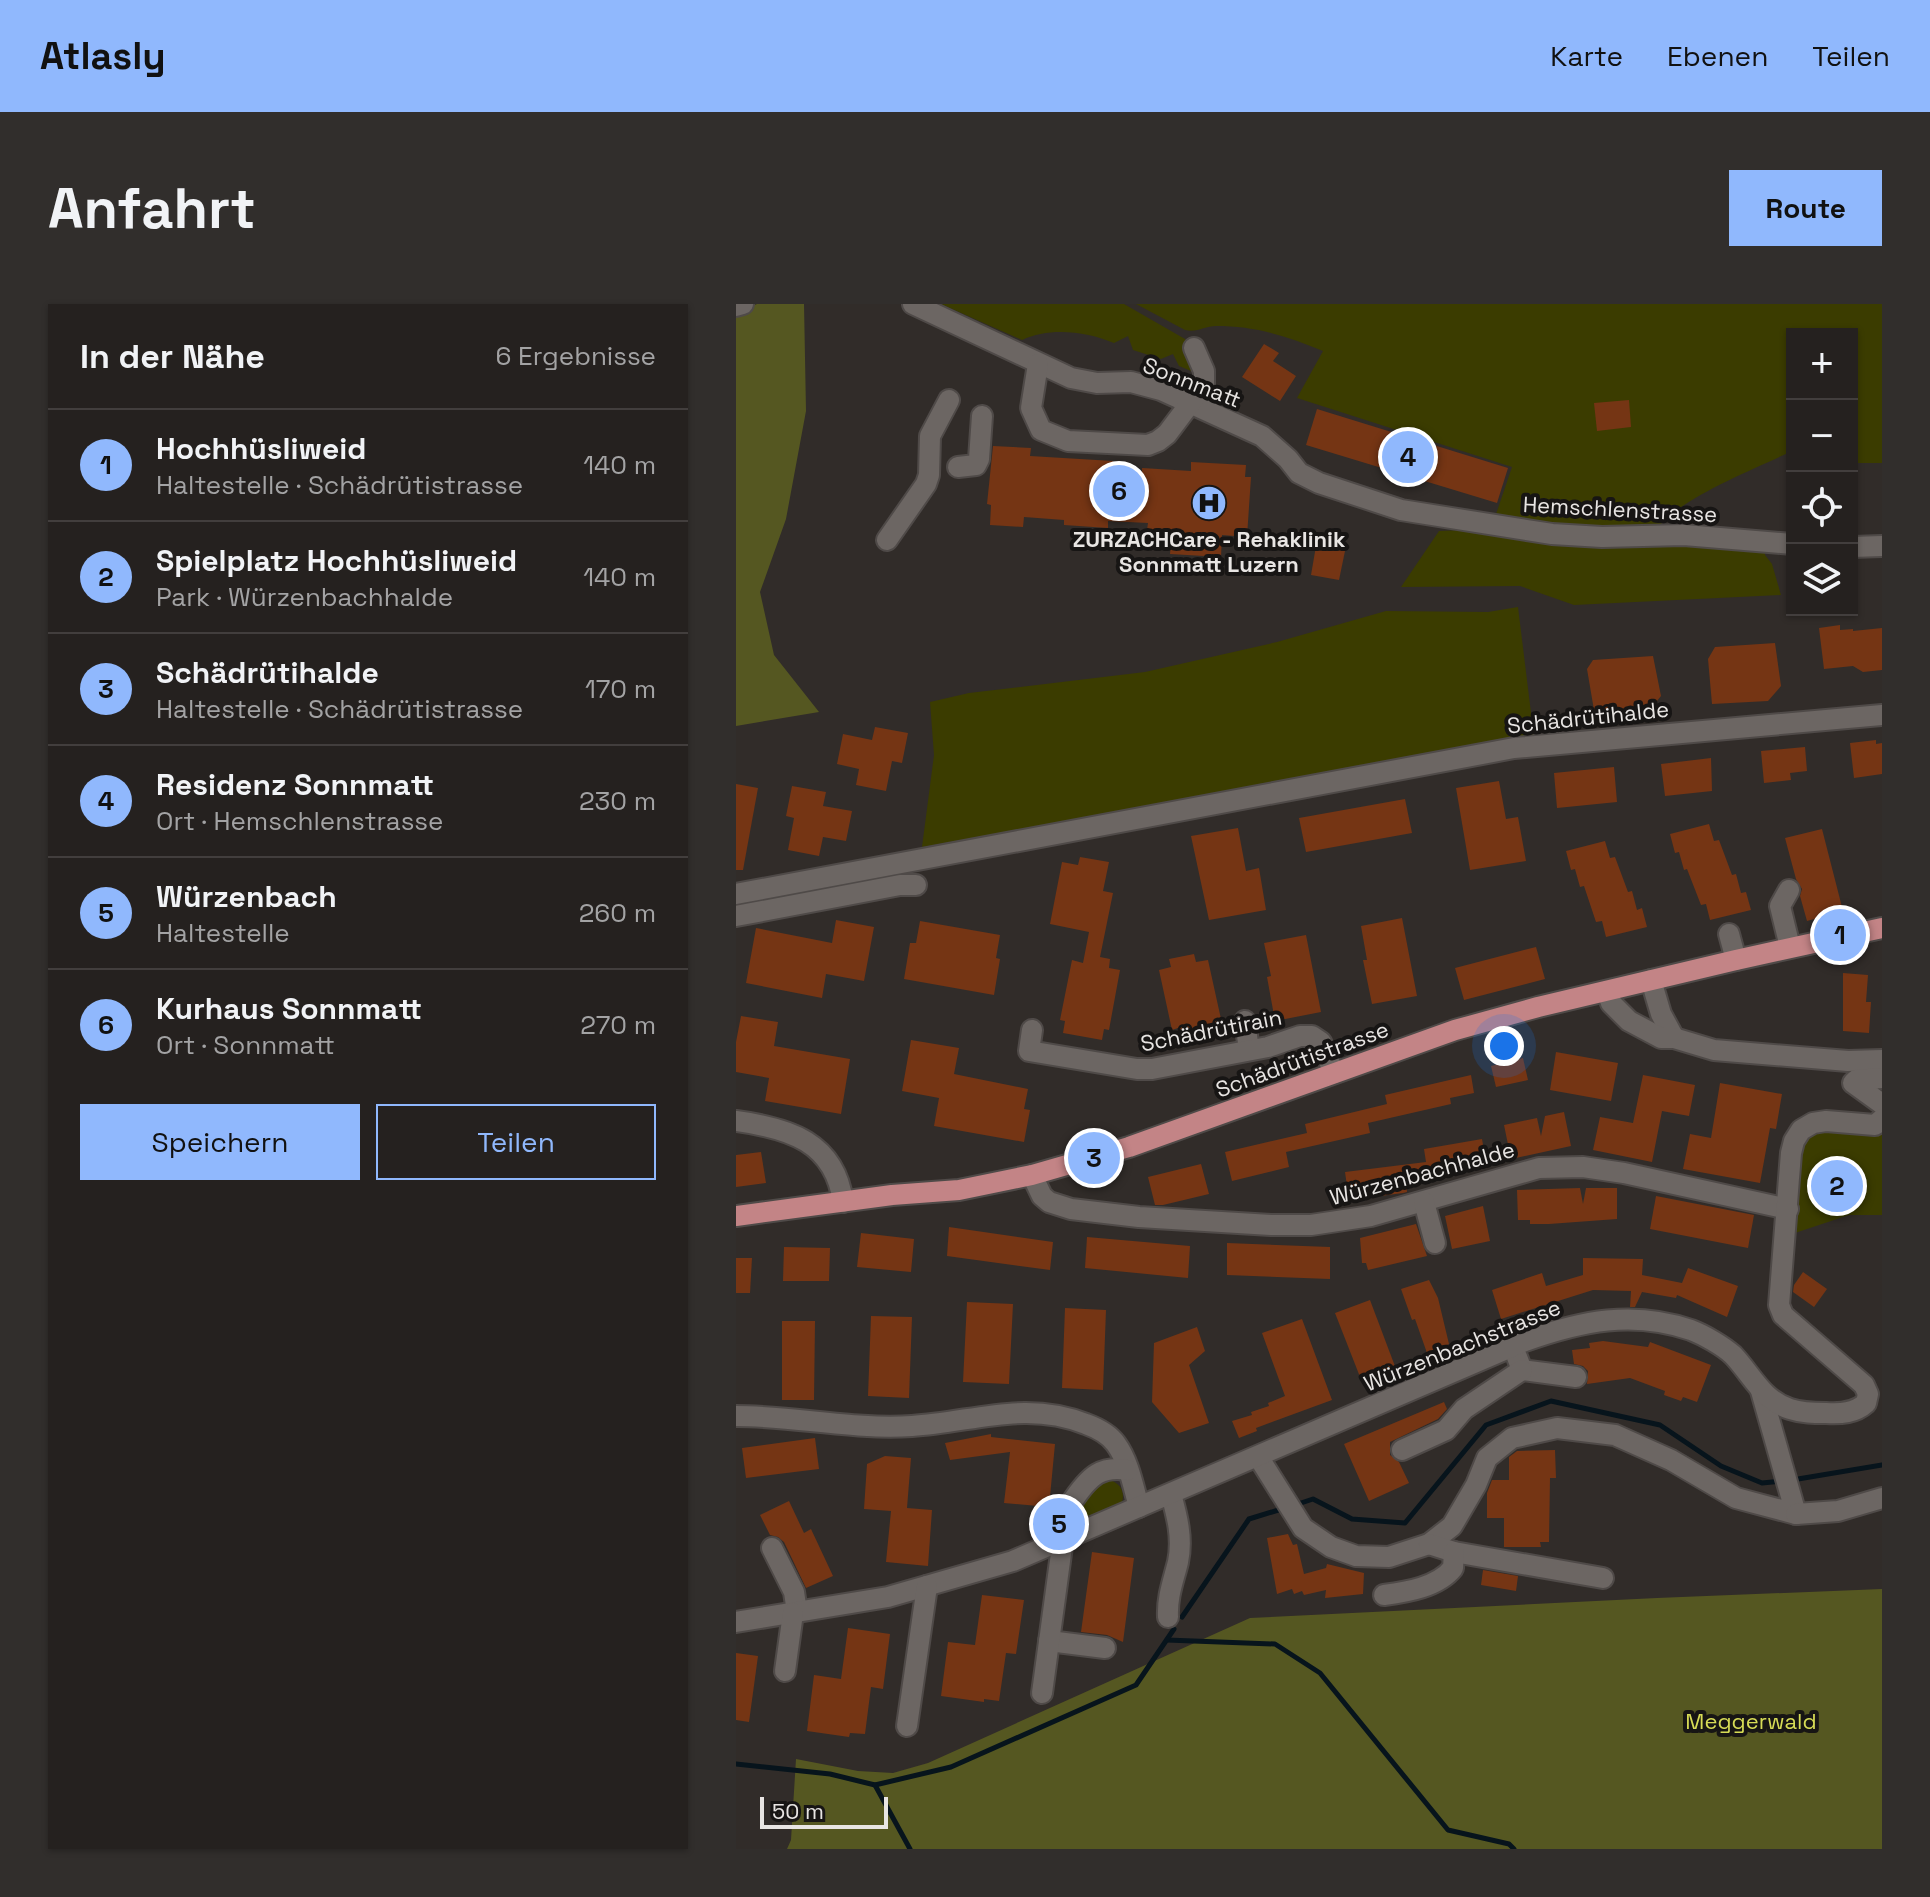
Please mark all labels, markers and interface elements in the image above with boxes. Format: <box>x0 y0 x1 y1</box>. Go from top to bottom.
text: Atlasly <box>40 32 166 80</box>
text: Karte <box>1550 38 1623 74</box>
text: Ebenen <box>1667 38 1768 74</box>
text: Teilen <box>1812 38 1890 74</box>
button: Route <box>1729 170 1882 246</box>
text: Anfahrt <box>48 173 256 244</box>
map controls <box>1786 328 1858 616</box>
button: + <box>1786 328 1858 400</box>
text: In der Nähe <box>80 335 265 378</box>
text: 6 Ergebnisse <box>496 339 656 373</box>
street label: Sonnmatt <box>1139 351 1245 413</box>
button: − <box>1786 400 1858 472</box>
pin: 4 <box>1382 427 1434 487</box>
text: Hochhüsliweid <box>156 429 366 468</box>
text: 1 <box>100 448 112 482</box>
text: 140 m <box>583 448 656 482</box>
pin: 6 <box>1093 461 1145 521</box>
text: Haltestelle · Schädrütistrasse <box>156 468 523 502</box>
button: locate <box>1786 472 1858 544</box>
hospital icon: ZURZACHCare - Rehaklinik Sonnmatt Luzern <box>1190 484 1228 522</box>
street label: Hemschlenstrasse <box>1522 490 1718 528</box>
place label: ZURZACHCare - Rehaklinik Sonnmatt Luzern <box>1073 525 1346 578</box>
text: Spielplatz Hochhüsliweid <box>156 541 517 580</box>
button: layers <box>1786 544 1858 616</box>
text: 2 <box>98 560 114 594</box>
text: 140 m <box>583 560 656 594</box>
text: Park · Würzenbachhalde <box>156 580 453 614</box>
text: Schädrütihalde <box>156 653 379 692</box>
text: 3 <box>98 672 114 706</box>
text: 170 m <box>585 672 656 706</box>
text: Haltestelle · Schädrütistrasse <box>156 692 523 726</box>
street label: Schädrütihalde <box>1506 695 1670 739</box>
text: Residenz Sonnmatt <box>156 765 434 804</box>
text: 4 <box>98 784 114 818</box>
text: 230 m <box>579 784 656 818</box>
text: Ort · Hemschlenstrasse <box>156 804 443 838</box>
text: Würzenbach <box>156 877 337 916</box>
text: 5 <box>98 896 114 930</box>
text: 260 m <box>579 896 656 930</box>
pin: 1 <box>1814 905 1866 965</box>
text: Haltestelle <box>156 916 290 950</box>
text: Kurhaus Sonnmatt <box>156 989 422 1028</box>
street label: Schädrütirain <box>1138 1003 1284 1057</box>
text: 6 <box>98 1008 114 1042</box>
text: 270 m <box>580 1008 656 1042</box>
street label: Schädrütistrasse <box>1212 1015 1392 1103</box>
your location <box>1484 1026 1524 1066</box>
text: Ort · Sonnmatt <box>156 1028 335 1062</box>
button: Speichern <box>80 1104 360 1180</box>
button: Teilen <box>376 1104 656 1180</box>
pin: 3 <box>1068 1128 1120 1188</box>
street label: Würzenbachhalde <box>1326 1135 1518 1211</box>
pin: 2 <box>1811 1156 1863 1216</box>
street label: Würzenbachstrasse <box>1359 1293 1565 1397</box>
pin: 5 <box>1033 1494 1085 1554</box>
park label: Meggerwald <box>1685 1707 1817 1735</box>
scale bar <box>760 1793 888 1829</box>
text: 50 m <box>772 1797 824 1825</box>

